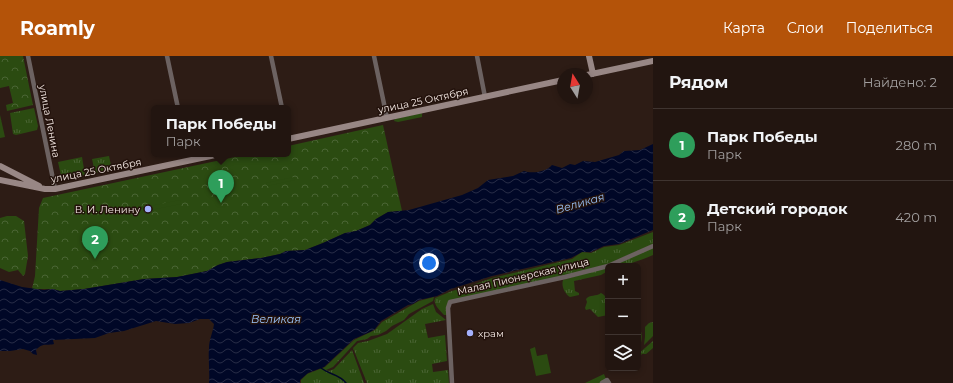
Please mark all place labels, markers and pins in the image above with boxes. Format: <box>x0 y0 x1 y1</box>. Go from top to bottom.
pin: 1 <box>208 170 234 203</box>
place label: В. И. Ленину <box>75 203 140 216</box>
marker: В. И. Ленину <box>143 204 153 214</box>
pin: 2 <box>82 226 108 259</box>
place label: храм <box>478 327 504 340</box>
marker: храм <box>465 328 475 338</box>

